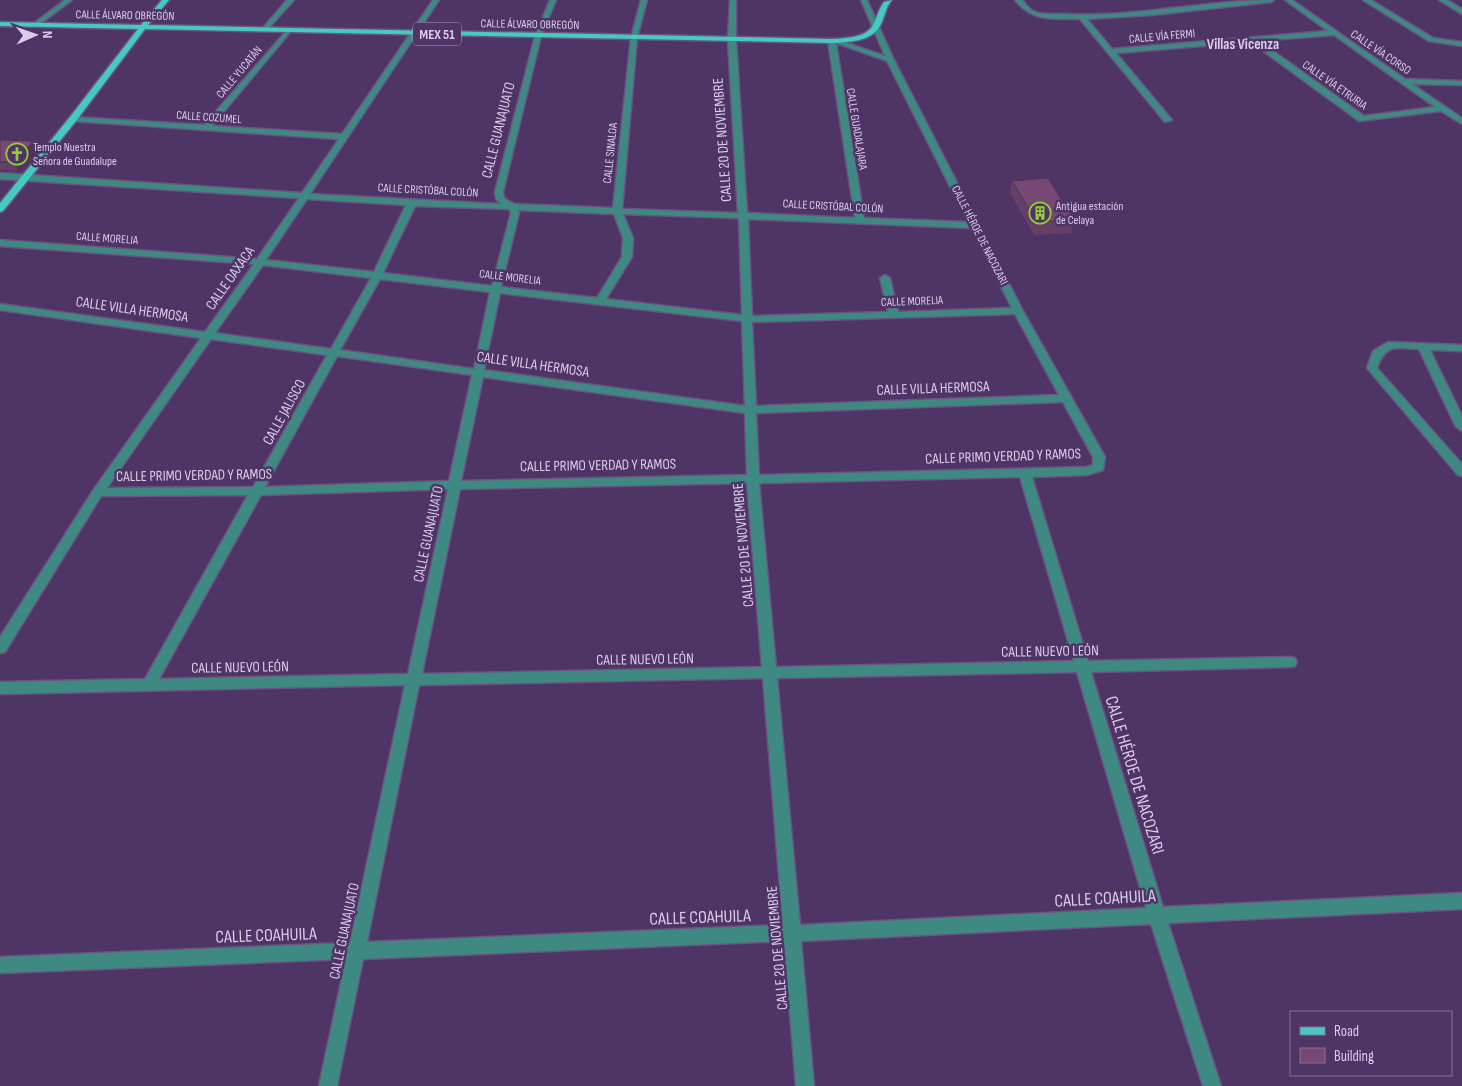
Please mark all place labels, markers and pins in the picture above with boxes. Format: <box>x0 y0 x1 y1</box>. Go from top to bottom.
place label: Templo Nuestra Señora de Guadalupe <box>33 140 117 169</box>
church icon: Templo Nuestra Señora de Guadalupe <box>5 142 29 166</box>
place label: Antigua estación de Celaya <box>1055 199 1123 228</box>
building icon: Antigua estación de Celaya <box>1028 201 1052 225</box>

